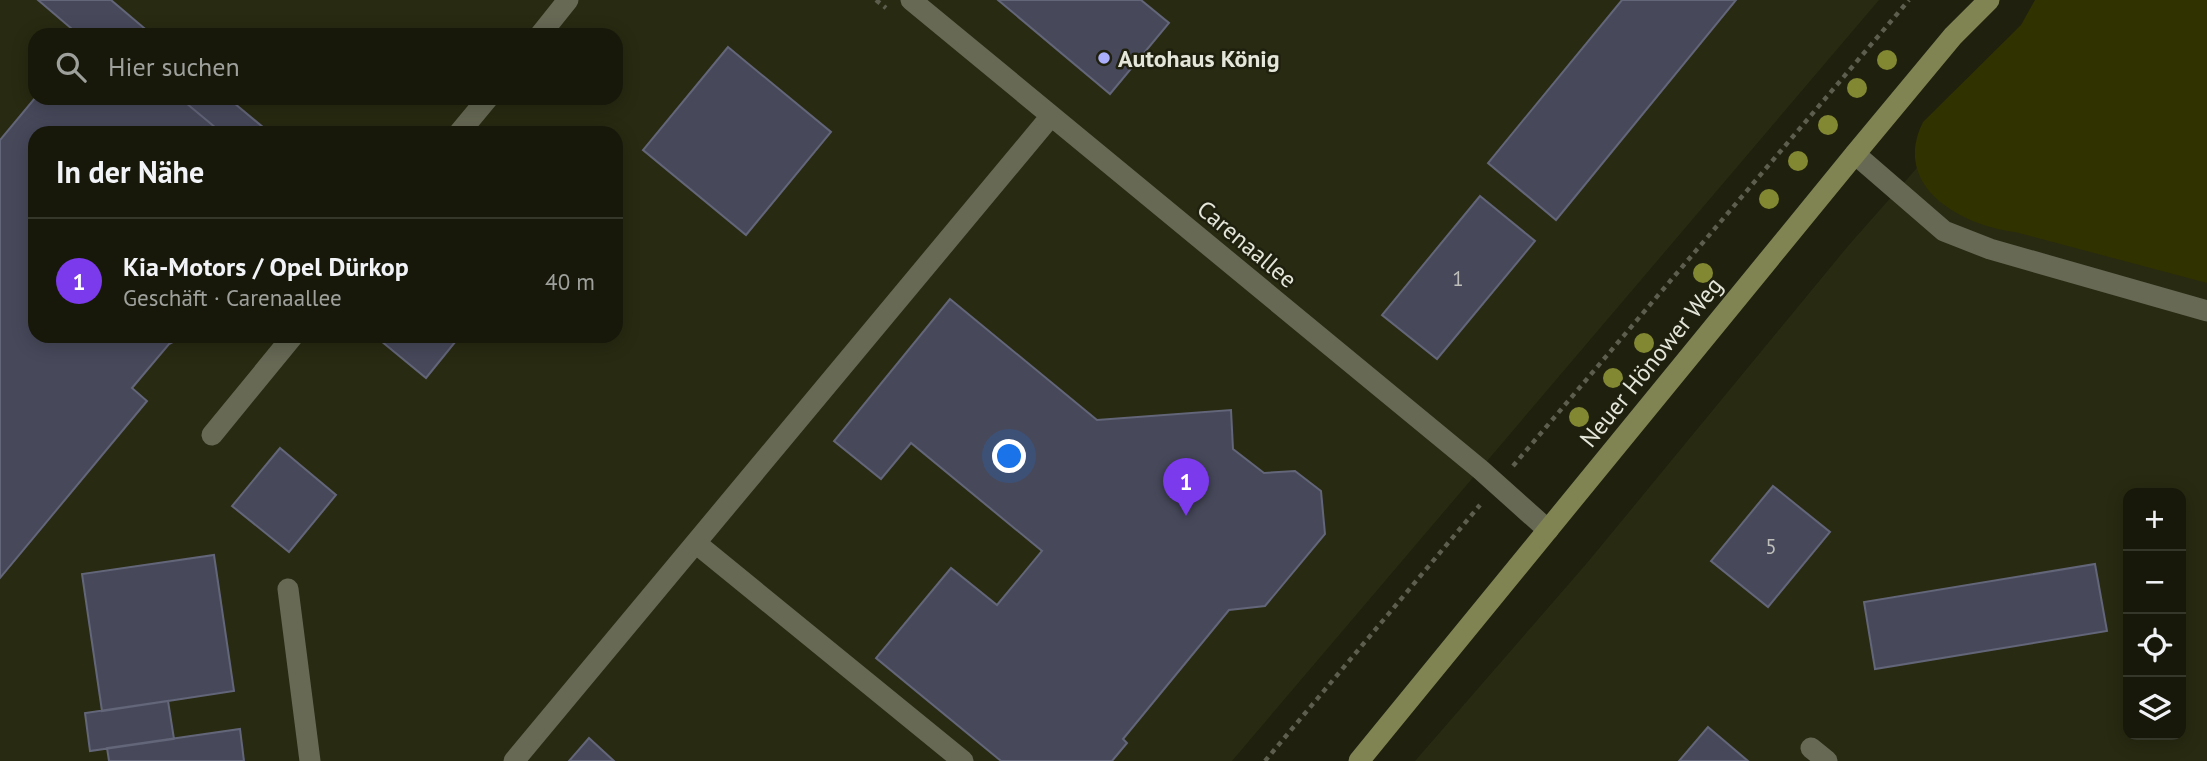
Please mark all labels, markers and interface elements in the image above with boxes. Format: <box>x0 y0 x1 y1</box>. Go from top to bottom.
search box <box>28 28 623 105</box>
place label: Autohaus König <box>1118 43 1280 74</box>
icon: search <box>52 48 90 86</box>
text: Hier suchen <box>108 50 240 83</box>
marker: Autohaus König <box>1096 50 1112 66</box>
text: In der Nähe <box>56 152 204 191</box>
street label: Carenaallee <box>1191 193 1303 295</box>
text: Kia-Motors / Opel Dürkop <box>123 250 409 283</box>
house number: 1 <box>1452 265 1464 292</box>
text: 1 <box>72 267 86 296</box>
text: 40 m <box>545 267 595 296</box>
street label: Neuer Hönower Weg <box>1573 271 1729 453</box>
text: Geschäft · Carenaallee <box>123 283 342 312</box>
your location <box>992 439 1026 473</box>
pin: 1 <box>1163 458 1209 516</box>
map controls <box>2123 488 2186 740</box>
button: + <box>2123 488 2186 551</box>
house number: 5 <box>1765 533 1777 560</box>
button: − <box>2123 551 2186 614</box>
button: locate <box>2123 614 2186 677</box>
button: layers <box>2123 677 2186 740</box>

